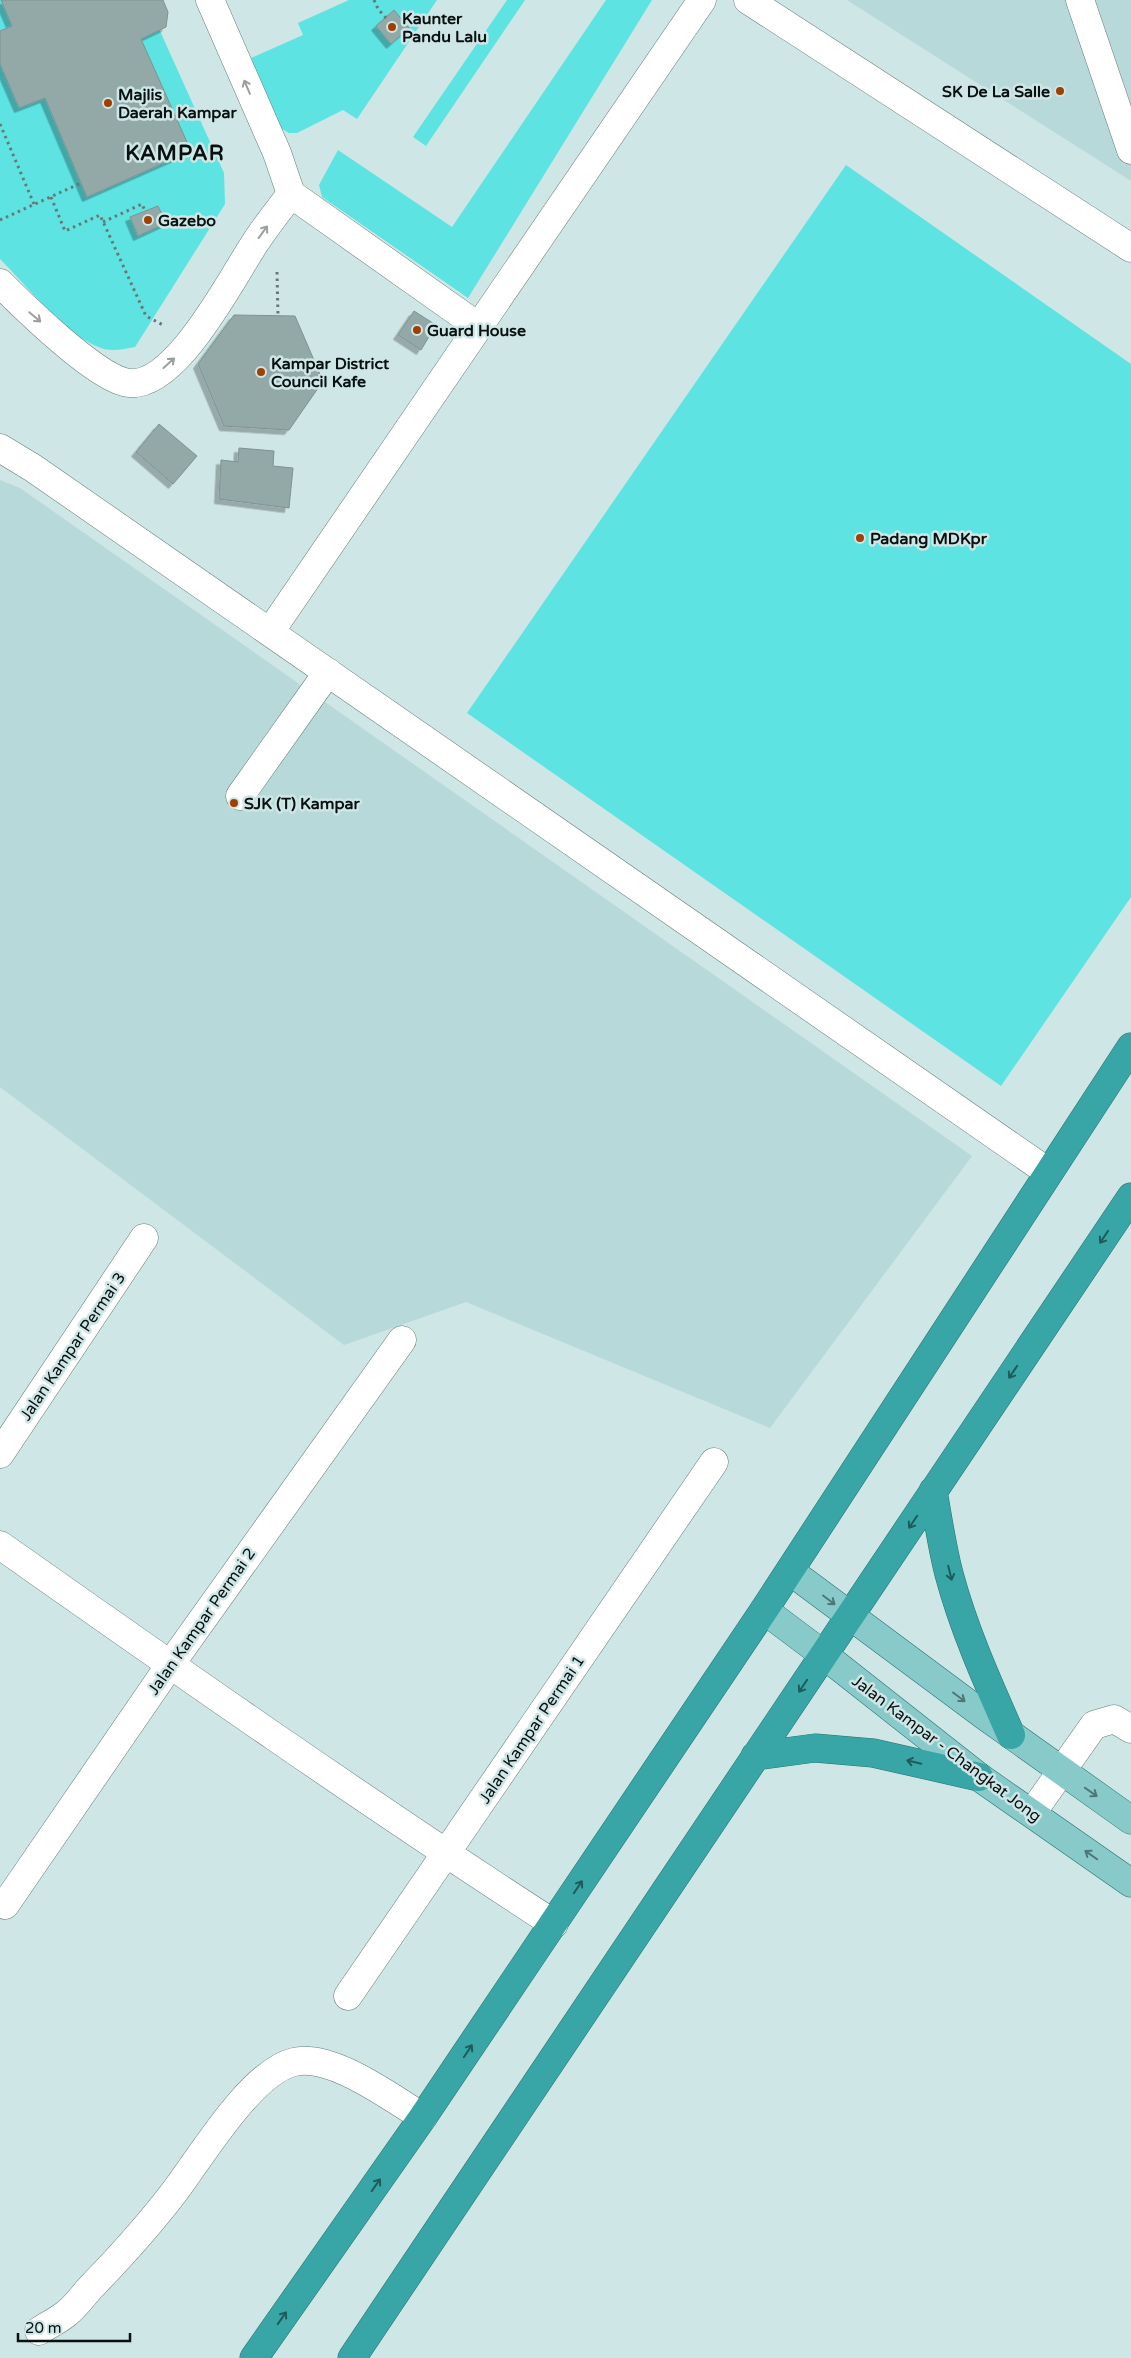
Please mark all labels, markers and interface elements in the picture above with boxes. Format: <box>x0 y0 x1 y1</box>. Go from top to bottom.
place label: Kaunter Pandu Lalu <box>402 9 487 47</box>
marker: Kaunter Pandu Lalu <box>386 21 398 33</box>
one-way arrow <box>242 80 252 95</box>
place label: SK De La Salle <box>942 82 1050 102</box>
place label: Majlis Daerah Kampar <box>118 85 237 123</box>
marker: SK De La Salle <box>1054 85 1066 97</box>
marker: Majlis Daerah Kampar <box>102 97 114 109</box>
district label: KAMPAR <box>125 141 225 166</box>
place label: Gazebo <box>158 211 216 231</box>
marker: Gazebo <box>142 214 154 226</box>
one-way arrow <box>258 225 268 239</box>
one-way arrow <box>29 311 42 322</box>
place label: Guard House <box>427 321 526 341</box>
marker: Guard House <box>411 324 423 336</box>
place label: Kampar District Council Kafe <box>271 354 390 392</box>
one-way arrow <box>163 358 176 369</box>
marker: Kampar District Council Kafe <box>255 366 267 378</box>
place label: Padang MDKpr <box>870 529 988 549</box>
marker: Padang MDKpr <box>854 532 866 544</box>
place label: SJK (T) Kampar <box>244 794 361 814</box>
marker: SJK (T) Kampar <box>228 797 240 809</box>
one-way arrow <box>1099 1230 1109 1244</box>
street label: Jalan Kampar Permai 3 <box>16 1269 130 1425</box>
one-way arrow <box>1008 1365 1018 1379</box>
one-way arrow <box>908 1514 918 1528</box>
street label: Jalan Kampar Permai 2 <box>144 1544 260 1699</box>
one-way arrow <box>946 1565 955 1581</box>
one-way arrow <box>822 1595 836 1605</box>
street label: Jalan Kampar Permai 1 <box>475 1652 589 1808</box>
street label: Jalan Kampar - Changkat Jong <box>848 1671 1045 1827</box>
one-way arrow <box>798 1678 808 1692</box>
one-way arrow <box>952 1692 966 1702</box>
one-way arrow <box>907 1757 923 1766</box>
one-way arrow <box>1084 1787 1098 1797</box>
one-way arrow <box>1084 1850 1098 1860</box>
one-way arrow <box>573 1881 583 1895</box>
one-way arrow <box>463 2045 473 2059</box>
one-way arrow <box>371 2178 381 2192</box>
scale bar <box>18 2310 130 2342</box>
one-way arrow <box>277 2311 287 2325</box>
text: 20 m <box>25 2319 62 2337</box>

